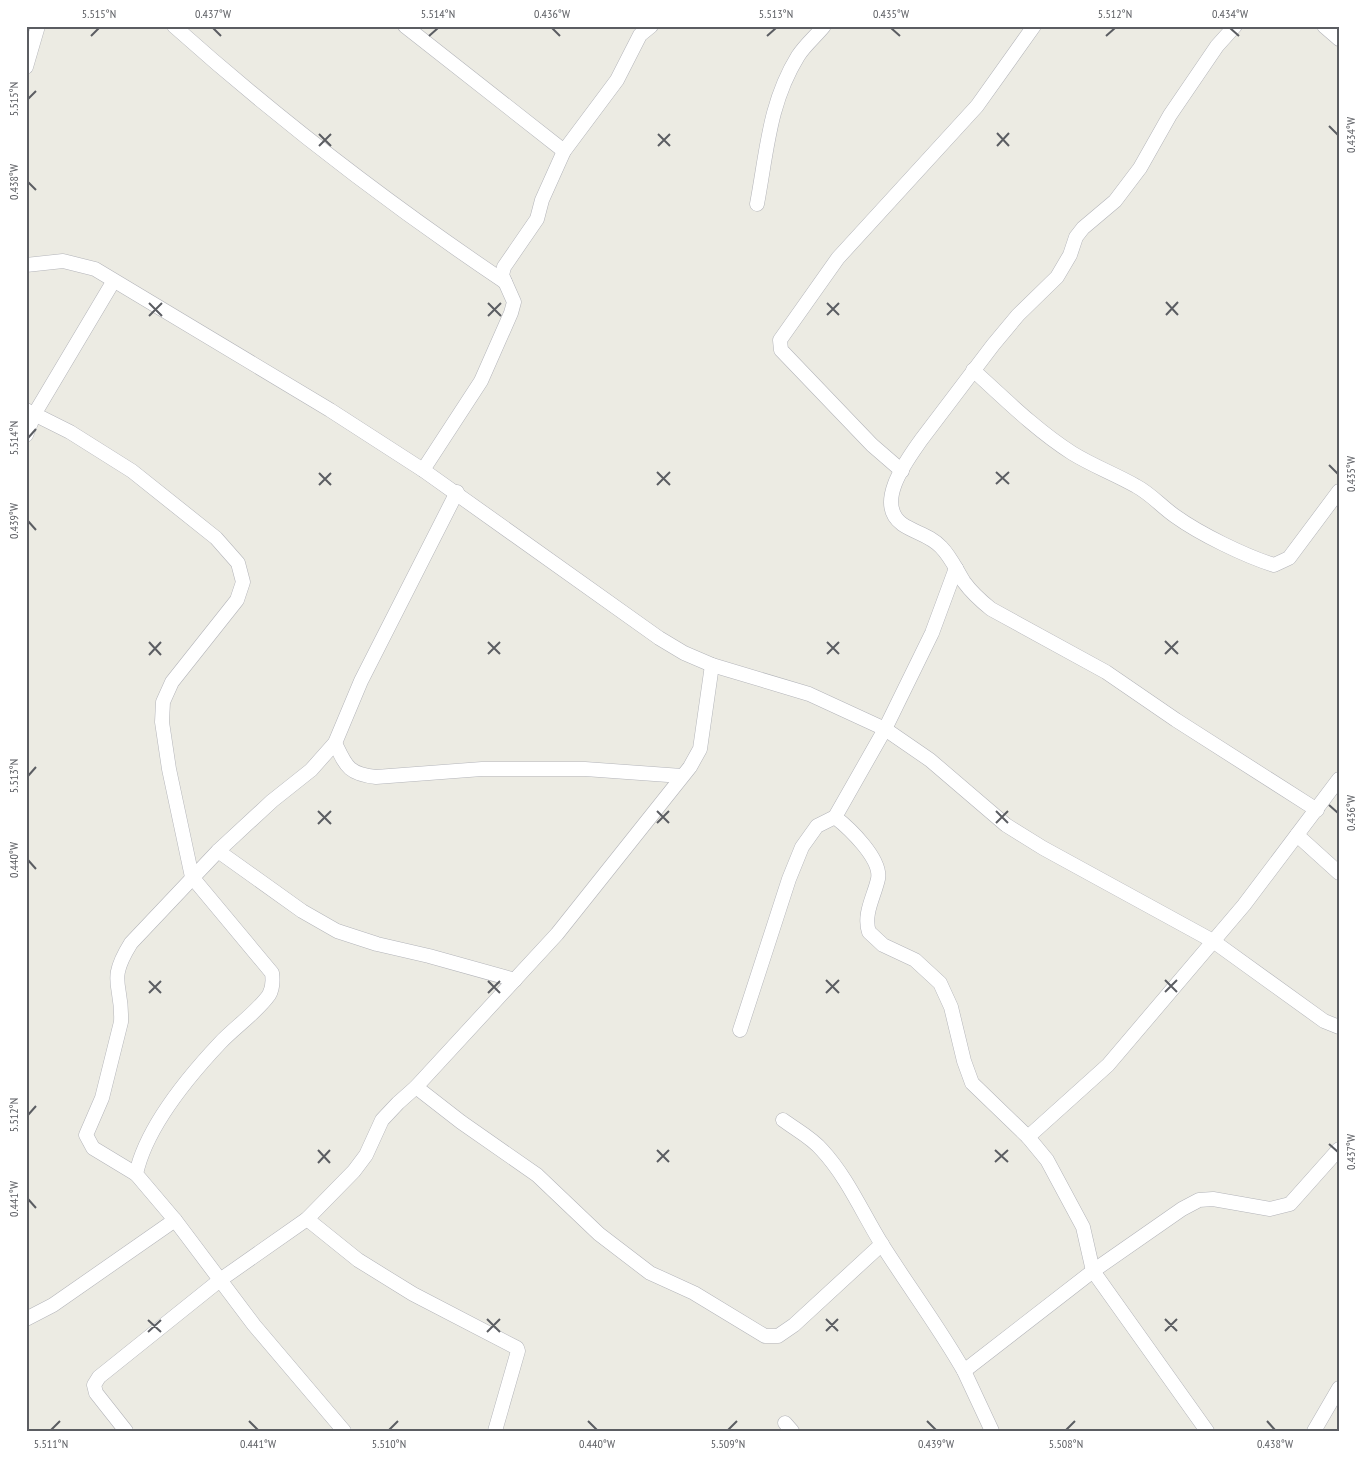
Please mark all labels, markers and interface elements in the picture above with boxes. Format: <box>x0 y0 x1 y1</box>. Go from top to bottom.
text: 5.515°N <box>82 6 116 21</box>
text: 0.437°W <box>195 6 231 21</box>
text: 5.514°N <box>421 6 455 21</box>
text: 0.436°W <box>534 6 570 21</box>
text: 5.513°N <box>759 6 793 21</box>
text: 0.435°W <box>873 6 909 21</box>
text: 5.512°N <box>1098 6 1132 21</box>
text: 0.434°W <box>1212 6 1248 21</box>
text: 5.515°N <box>6 82 21 116</box>
text: 0.434°W <box>1343 117 1358 153</box>
text: 0.438°W <box>6 164 21 200</box>
text: 5.514°N <box>6 421 21 455</box>
text: 0.435°W <box>1343 456 1358 492</box>
text: 0.439°W <box>6 503 21 539</box>
text: 5.513°N <box>6 759 21 793</box>
text: 0.436°W <box>1343 795 1358 831</box>
text: 0.440°W <box>6 842 21 878</box>
text: 5.512°N <box>6 1098 21 1132</box>
text: 0.437°W <box>1343 1134 1358 1170</box>
text: 0.441°W <box>6 1181 21 1217</box>
text: 5.511°N <box>34 1436 68 1451</box>
text: 0.441°W <box>240 1436 276 1451</box>
text: 5.510°N <box>372 1436 406 1451</box>
text: 0.440°W <box>579 1436 615 1451</box>
text: 5.509°N <box>711 1436 745 1451</box>
text: 0.439°W <box>918 1436 954 1451</box>
text: 5.508°N <box>1049 1436 1083 1451</box>
text: 0.438°W <box>1257 1436 1293 1451</box>

